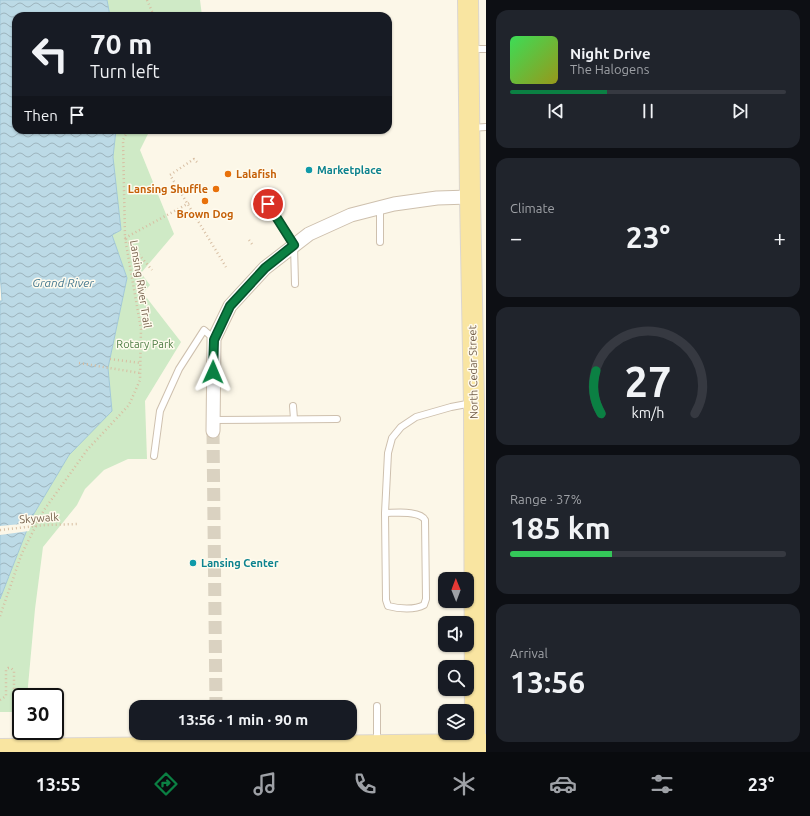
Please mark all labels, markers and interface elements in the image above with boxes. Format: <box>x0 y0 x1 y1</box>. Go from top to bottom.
icon: left <box>24 28 76 80</box>
text: 70 m <box>90 28 152 59</box>
text: Night Drive <box>570 45 651 62</box>
text: Turn left <box>90 61 160 81</box>
text: The Halogens <box>570 62 649 76</box>
icon: previous <box>545 100 567 122</box>
icon: pause <box>637 100 659 122</box>
icon: next <box>729 100 751 122</box>
icon: arrive <box>66 104 88 126</box>
text: Then <box>24 107 58 124</box>
place label: Marketplace <box>317 164 382 176</box>
marker: Marketplace <box>304 165 314 175</box>
place label: Lalafish <box>236 168 277 180</box>
marker: Lalafish <box>223 169 233 179</box>
place label: Lansing Shuffle <box>128 183 208 195</box>
marker: Lansing Shuffle <box>211 184 221 194</box>
pin <box>251 187 285 221</box>
icon: arrive <box>257 193 279 215</box>
marker: Brown Dog <box>200 196 210 206</box>
text: Climate <box>510 201 555 215</box>
place label: Brown Dog <box>176 208 234 220</box>
text: 23° <box>626 220 670 254</box>
text: − <box>510 225 522 250</box>
text: + <box>774 225 786 250</box>
street label: Lansing River Trail <box>128 239 154 329</box>
water label: Grand River <box>32 276 94 289</box>
street label: North Cedar Street <box>466 324 480 419</box>
park label: Rotary Park <box>116 338 174 350</box>
position arrow <box>192 351 234 393</box>
text: 27 <box>625 358 671 405</box>
text: km/h <box>632 405 664 421</box>
text: Range · 37% <box>510 492 582 506</box>
street label: Skywalk <box>19 511 60 525</box>
text: 185 km <box>510 511 611 545</box>
place label: Lansing Center <box>201 557 279 569</box>
marker: Lansing Center <box>188 558 198 568</box>
north arrow <box>438 572 474 608</box>
map controls <box>438 572 474 740</box>
button: sound <box>438 616 474 652</box>
text: Arrival <box>510 646 548 660</box>
button: search <box>438 660 474 696</box>
text: 13:56 <box>510 665 585 699</box>
speed limit sign: 30 <box>12 688 64 740</box>
button: layers <box>438 704 474 740</box>
text: 13:56 · 1 min · 90 m <box>178 711 308 728</box>
icon: directions <box>152 770 180 798</box>
icon: music <box>251 770 279 798</box>
icon: phone <box>351 770 379 798</box>
icon: climate <box>450 770 478 798</box>
icon: car <box>549 770 577 798</box>
icon: filters <box>648 770 676 798</box>
text: 13:55 <box>36 774 81 794</box>
text: 23° <box>748 774 774 794</box>

